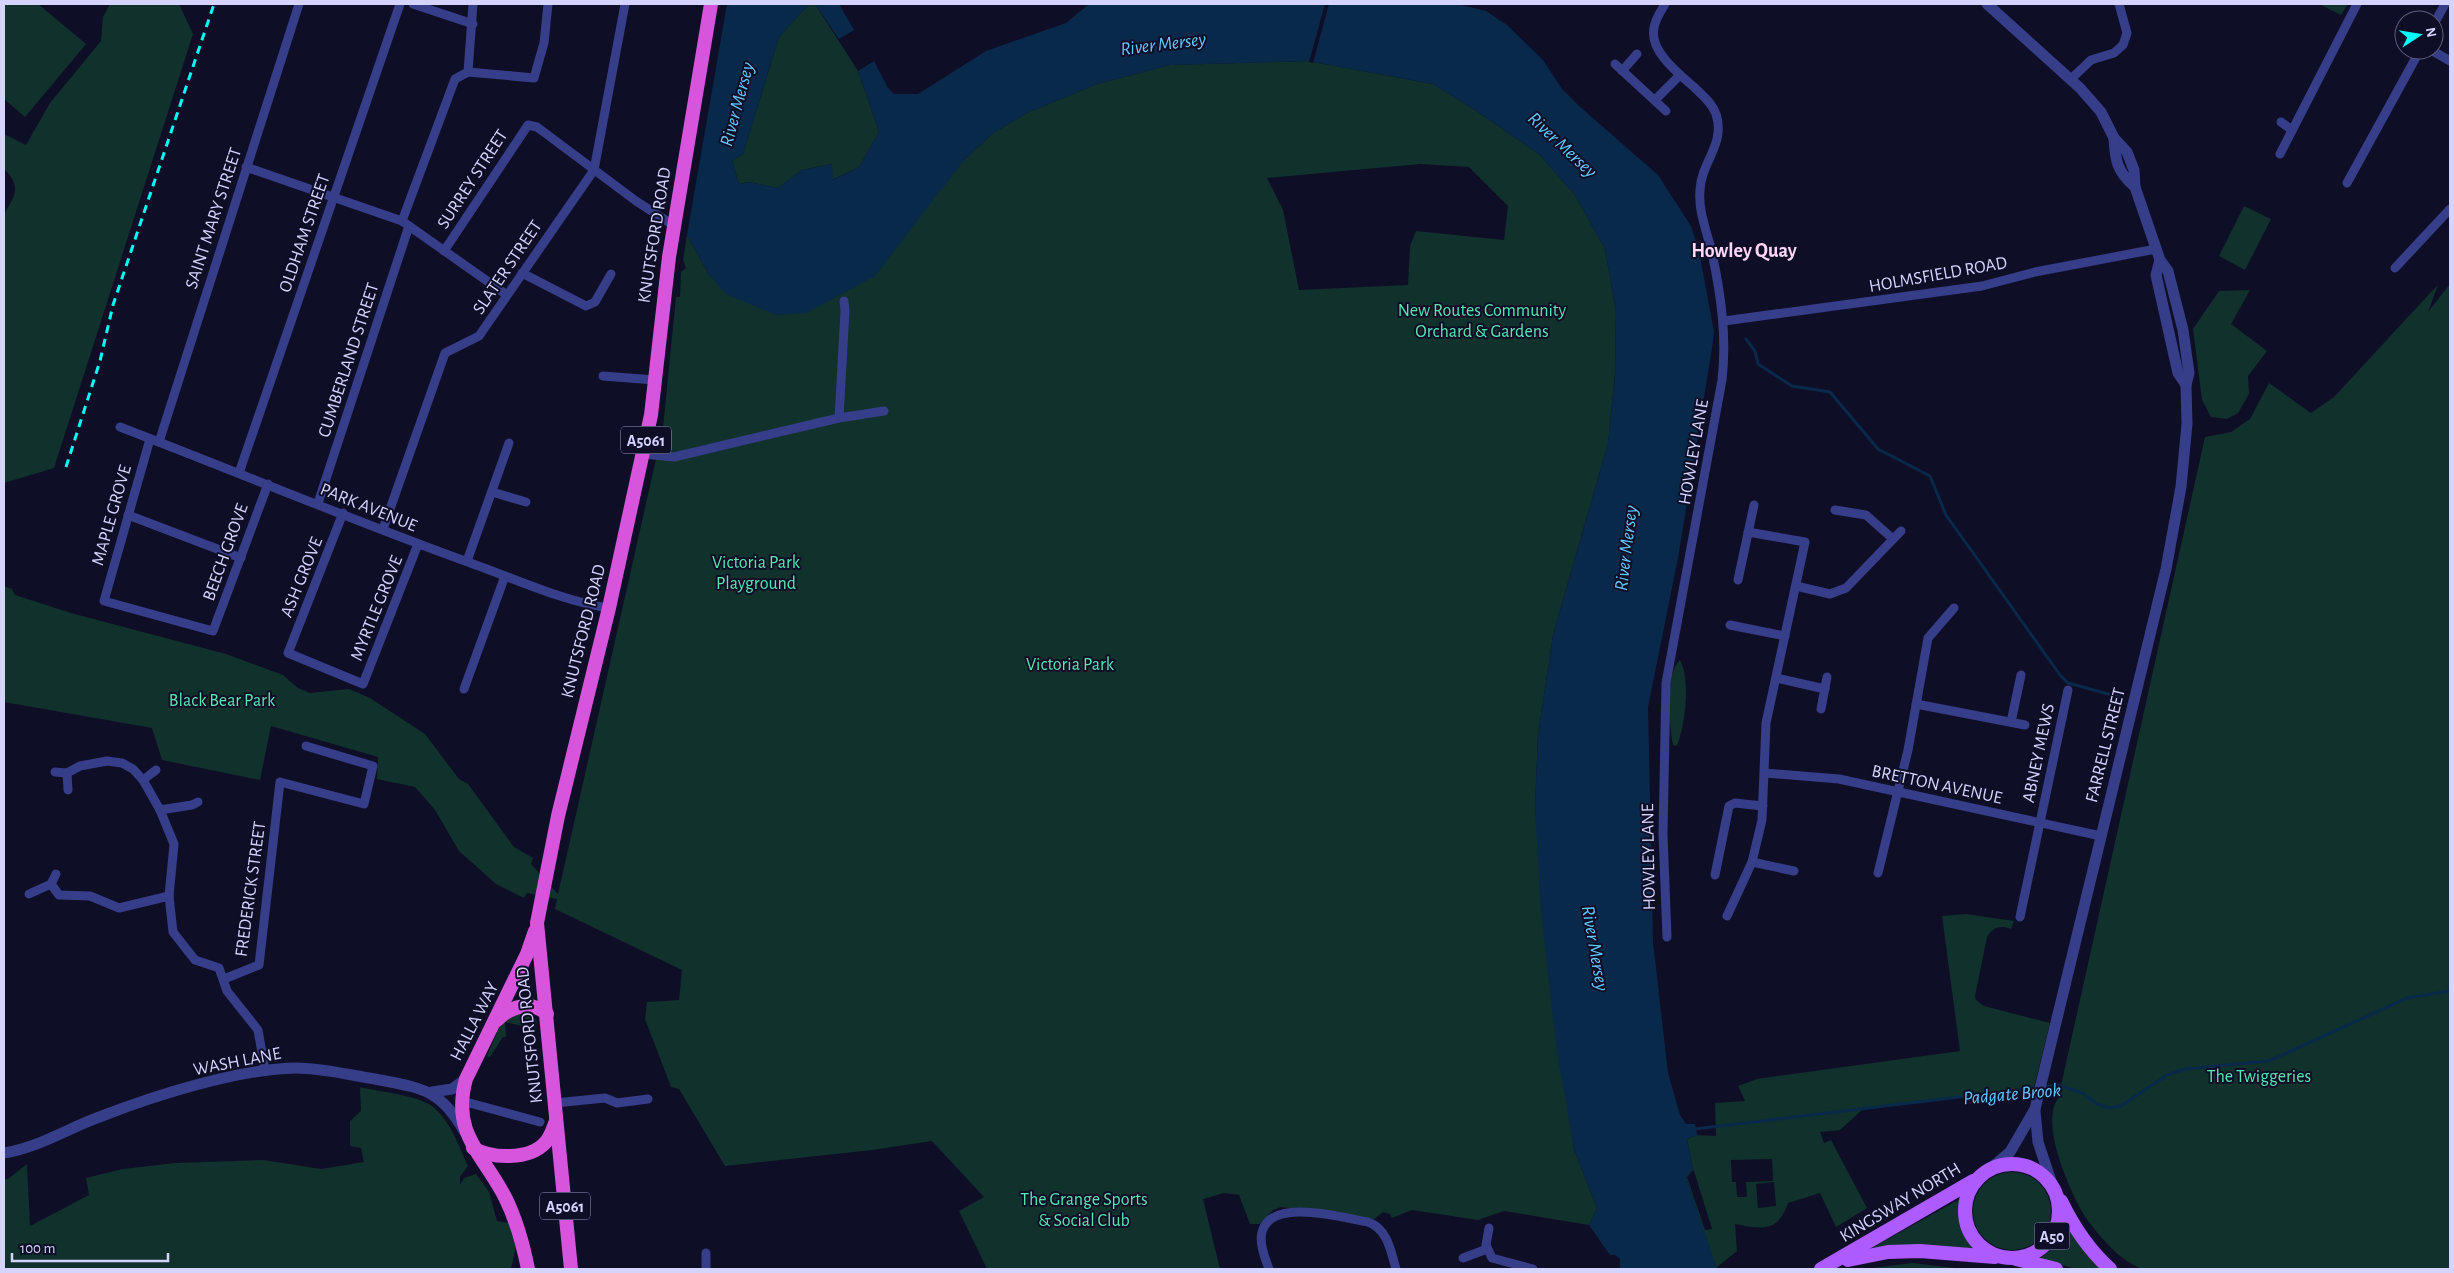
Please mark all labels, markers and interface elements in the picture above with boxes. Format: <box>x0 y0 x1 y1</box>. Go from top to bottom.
north arrow <box>2394 10 2444 60</box>
text: N <box>2423 26 2439 39</box>
water label: River Mersey <box>1119 30 1207 59</box>
water label: River Mersey <box>717 60 758 148</box>
water label: River Mersey <box>1524 109 1600 182</box>
street label: SURREY STREET <box>434 127 512 232</box>
street label: SAINT MARY STREET <box>183 145 245 291</box>
street label: KNUTSFORD ROAD <box>635 166 675 304</box>
street label: OLDHAM STREET <box>276 172 334 295</box>
street label: SLATER STREET <box>470 217 546 318</box>
district label: Howley Quay <box>1691 241 1797 262</box>
street label: HOLMSFIELD ROAD <box>1868 254 2009 296</box>
street label: CUMBERLAND STREET <box>315 281 382 440</box>
park label: New Routes Community Orchard & Gardens <box>1398 302 1567 341</box>
street label: HOWLEY LANE <box>1676 398 1712 506</box>
road number: A5061 <box>621 426 671 454</box>
street label: MAPLE GROVE <box>89 463 135 568</box>
street label: PARK AVENUE <box>318 480 420 536</box>
street label: BEECH GROVE <box>200 501 252 603</box>
water label: River Mersey <box>1612 504 1641 592</box>
street label: ASH GROVE <box>278 534 326 620</box>
street label: MYRTLE GROVE <box>348 553 406 663</box>
park label: Victoria Park Playground <box>712 554 801 593</box>
street label: KNUTSFORD ROAD <box>559 562 609 700</box>
park label: Victoria Park <box>1026 656 1115 674</box>
street label: FARRELL STREET <box>2083 686 2129 804</box>
park label: Black Bear Park <box>169 692 276 710</box>
street label: ABNEY MEWS <box>2020 702 2058 804</box>
street label: BRETTON AVENUE <box>1870 762 2004 808</box>
street label: HOWLEY LANE <box>1639 803 1659 910</box>
street label: FREDERICK STREET <box>233 820 269 958</box>
water label: River Mersey <box>1578 904 1611 992</box>
street label: KNUTSFORD ROAD <box>514 966 546 1104</box>
street label: HALLA WAY <box>447 979 503 1064</box>
street label: WASH LANE <box>192 1045 283 1079</box>
park label: The Twiggeries <box>2207 1068 2311 1086</box>
water label: Padgate Brook <box>1962 1081 2062 1108</box>
street label: KINGSWAY NORTH <box>1837 1160 1964 1246</box>
park label: The Grange Sports & Social Club <box>1020 1191 1148 1230</box>
road number: A5061 <box>540 1192 590 1220</box>
road number: A50 <box>2034 1222 2070 1250</box>
scale bar <box>12 1230 169 1262</box>
text: 100 m <box>20 1241 55 1256</box>

